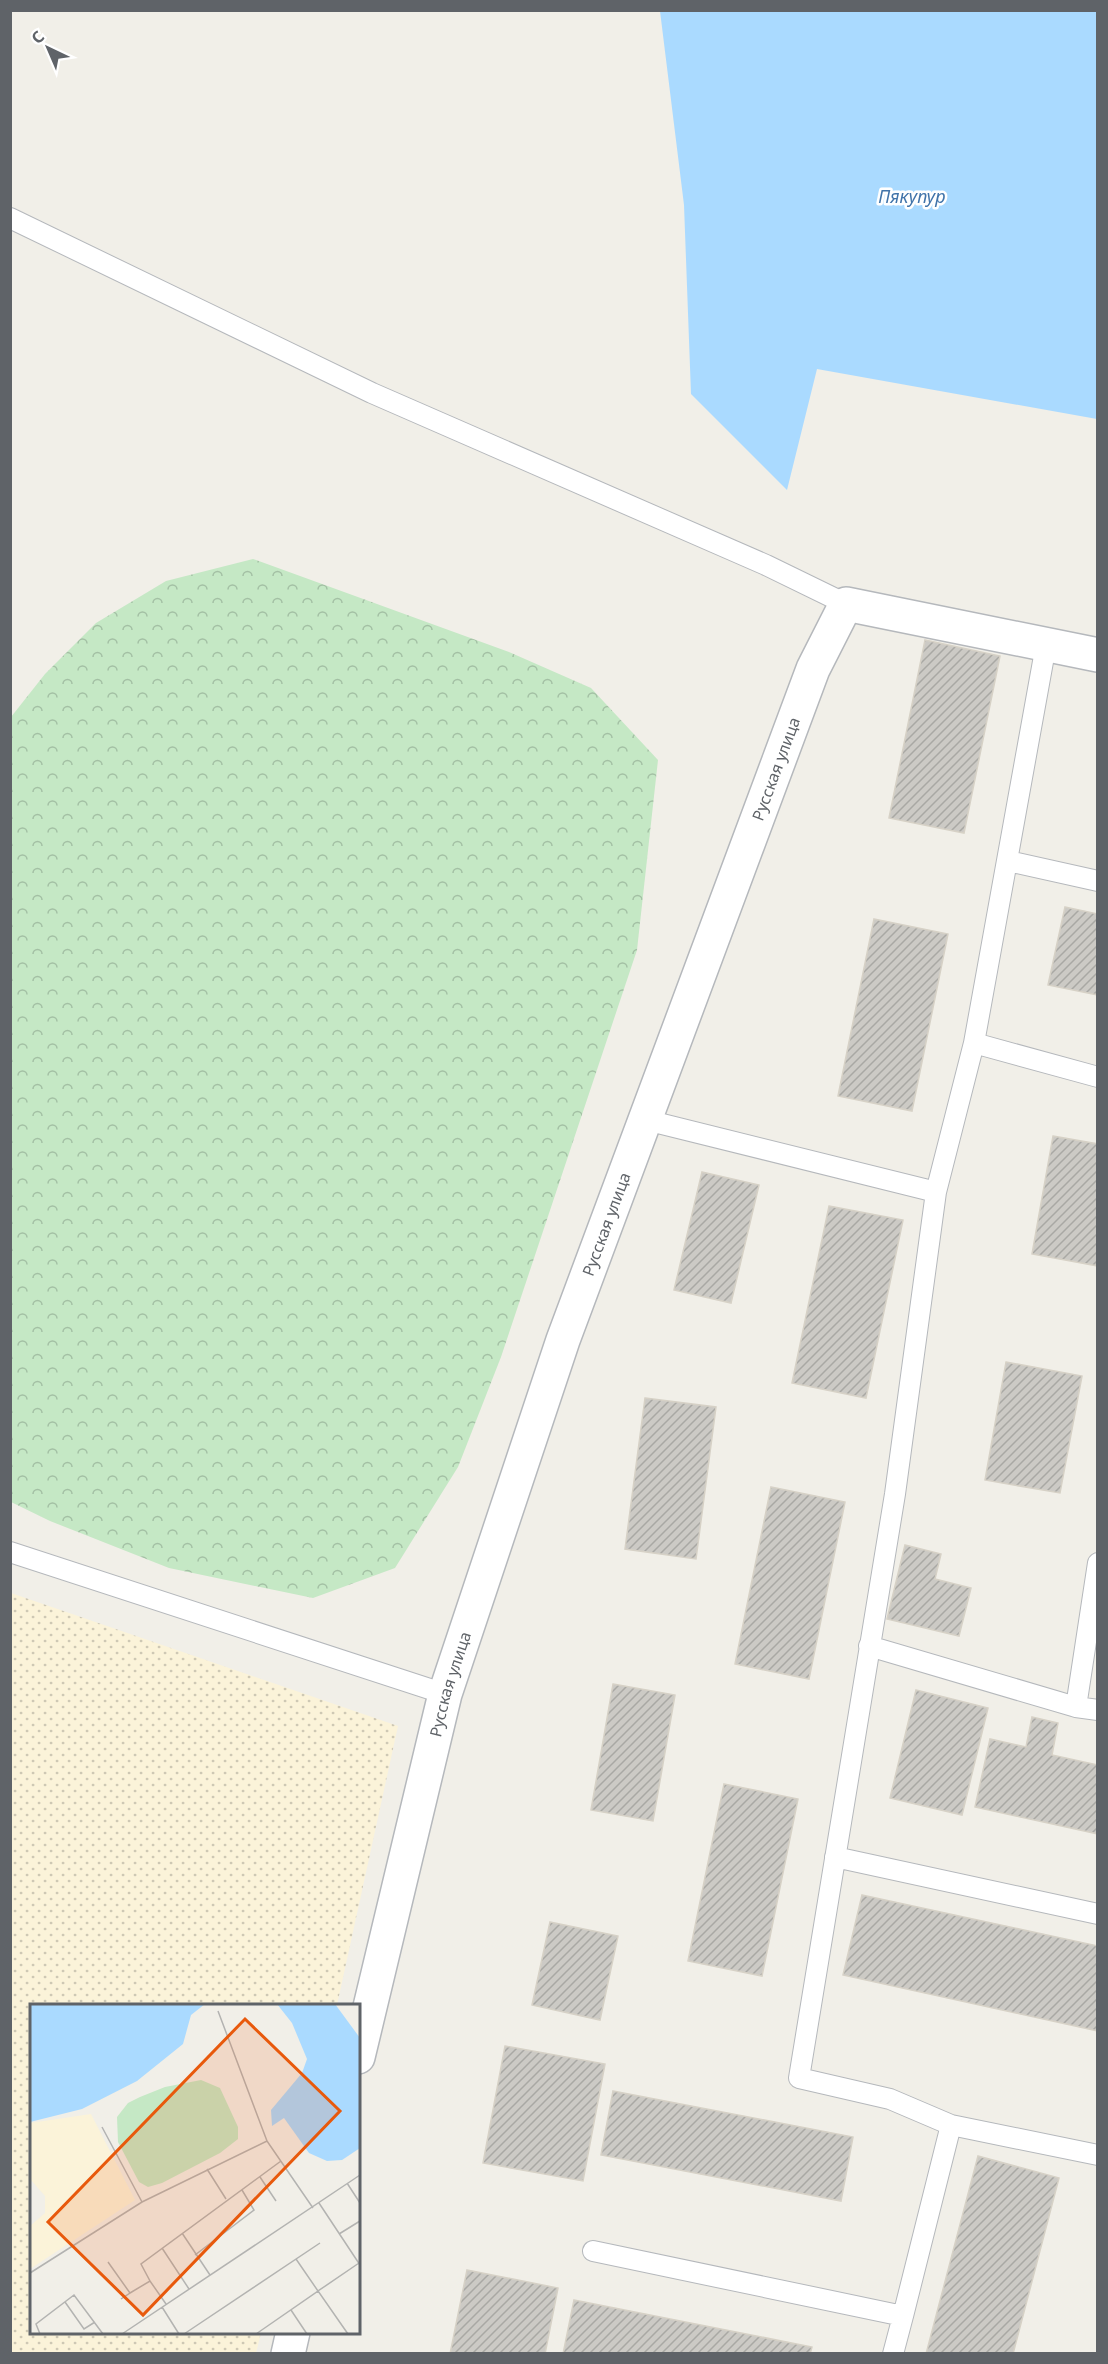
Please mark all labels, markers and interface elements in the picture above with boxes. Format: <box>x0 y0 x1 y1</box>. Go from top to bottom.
north arrow <box>18 18 78 78</box>
text: С <box>26 26 49 49</box>
water label: Пякупур <box>878 184 946 208</box>
street label: Русская улица <box>747 714 805 824</box>
street label: Русская улица <box>577 1169 635 1279</box>
street label: Русская улица <box>424 1629 476 1739</box>
inset map <box>30 2004 360 2334</box>

